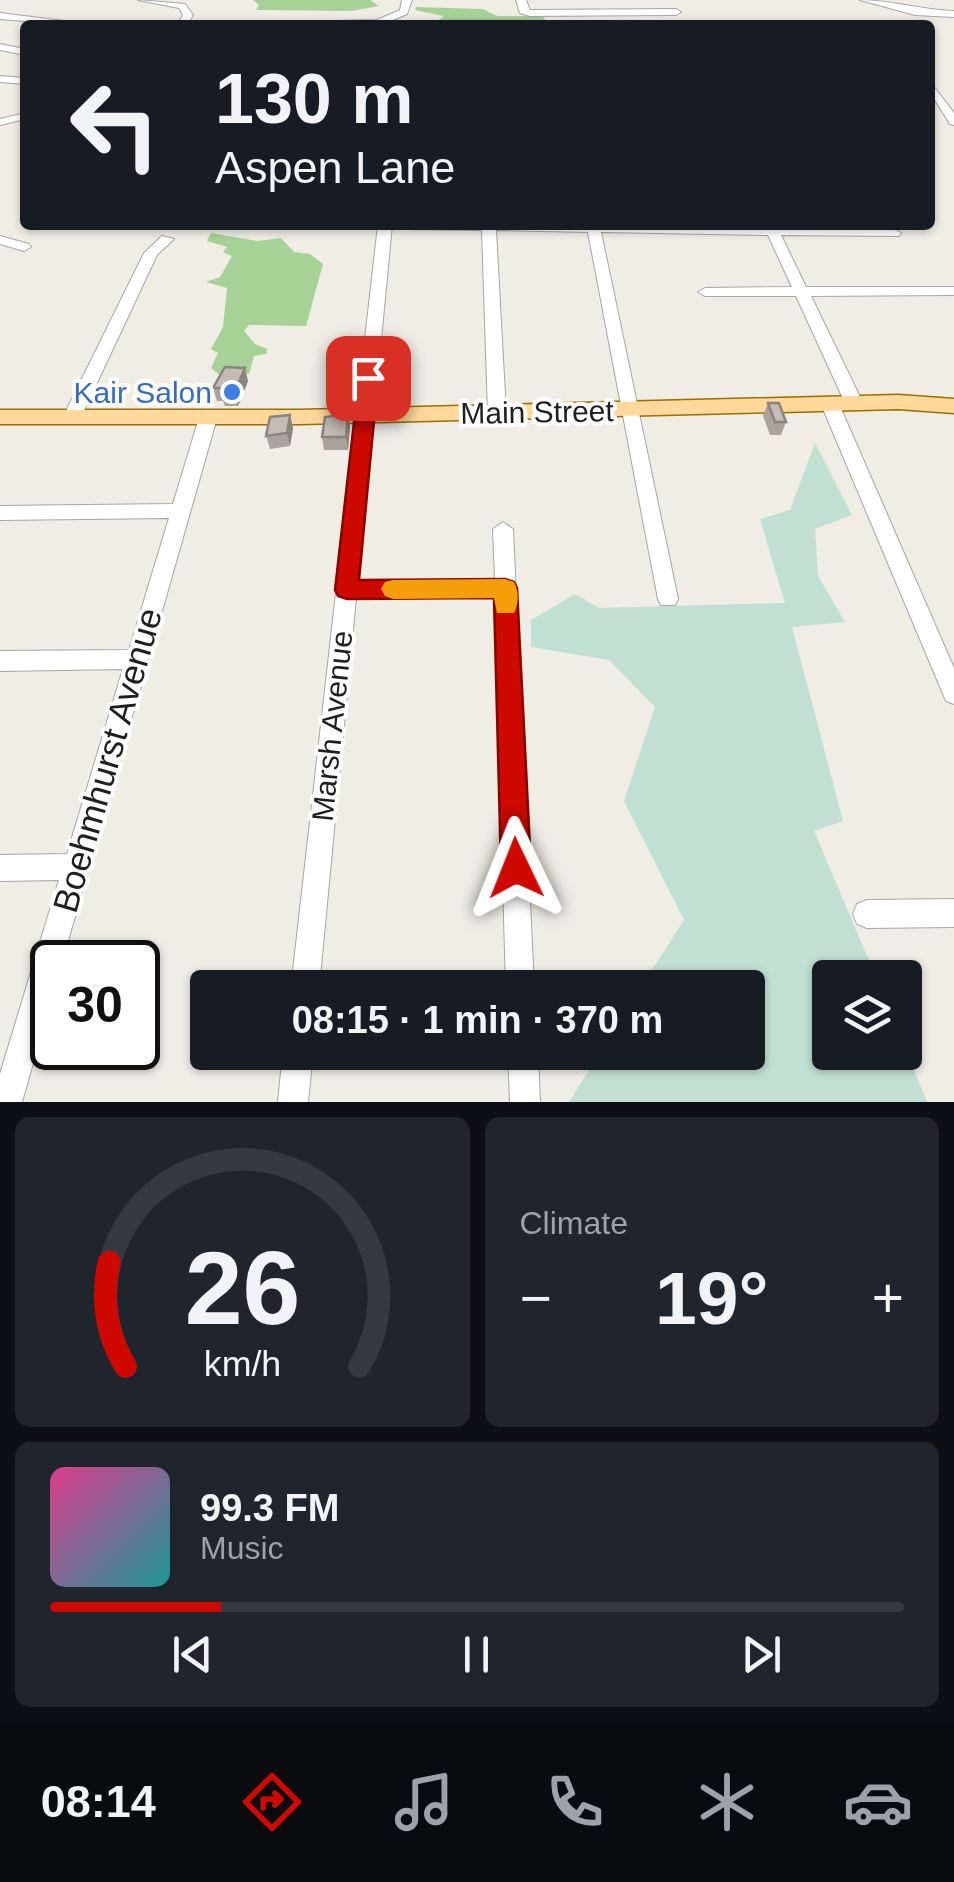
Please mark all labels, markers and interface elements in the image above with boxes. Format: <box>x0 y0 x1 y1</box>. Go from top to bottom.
icon: left <box>50 60 180 190</box>
text: 130 m <box>215 60 413 138</box>
text: Aspen Lane <box>215 142 455 193</box>
pin <box>326 336 411 421</box>
icon: arrive <box>341 351 396 406</box>
place label: Kair Salon <box>74 376 212 409</box>
marker: Kair Salon <box>221 381 243 403</box>
street label: Main Street <box>460 394 615 430</box>
street label: Boehmhurst Avenue <box>45 603 169 917</box>
street label: Marsh Avenue <box>306 629 358 823</box>
position arrow <box>464 816 568 920</box>
speed limit sign: 30 <box>30 940 160 1070</box>
map controls <box>812 960 922 1070</box>
button: layers <box>812 960 922 1070</box>
text: 08:15 · 1 min · 370 m <box>292 999 663 1041</box>
text: Climate <box>520 1205 628 1241</box>
text: 26 <box>184 1230 300 1346</box>
text: 19° <box>655 1256 768 1340</box>
text: − <box>520 1267 552 1329</box>
text: + <box>872 1267 904 1329</box>
text: km/h <box>204 1344 281 1384</box>
text: 99.3 FM <box>200 1487 339 1529</box>
text: Music <box>200 1530 284 1566</box>
icon: previous <box>165 1627 220 1682</box>
icon: pause <box>449 1627 504 1682</box>
icon: next <box>734 1627 789 1682</box>
icon: directions <box>237 1767 307 1837</box>
icon: music <box>389 1767 459 1837</box>
icon: phone <box>540 1767 610 1837</box>
icon: climate <box>692 1767 762 1837</box>
icon: car <box>843 1767 913 1837</box>
text: 08:14 <box>41 1776 156 1827</box>

